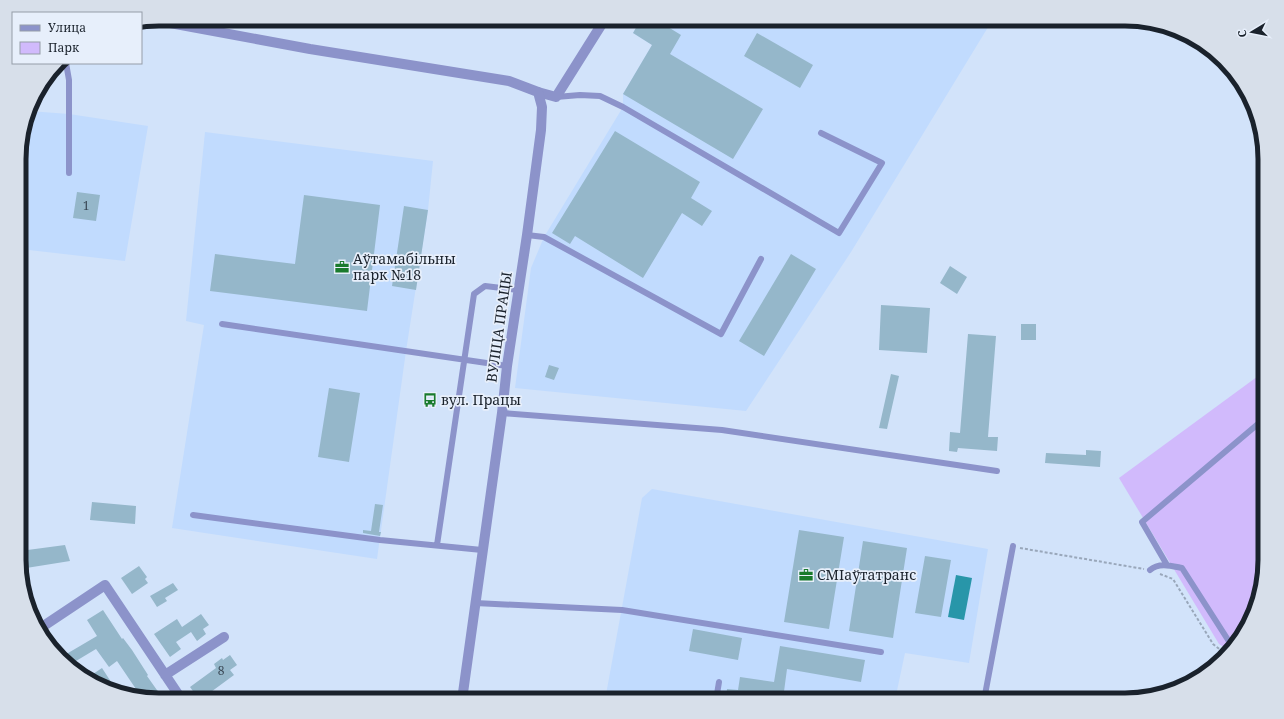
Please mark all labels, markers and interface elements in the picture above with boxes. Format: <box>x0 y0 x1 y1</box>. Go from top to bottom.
legend <box>12 12 142 64</box>
north arrow <box>1232 12 1272 52</box>
text: Улица <box>48 19 86 36</box>
text: С <box>1234 29 1250 39</box>
text: Парк <box>48 39 80 56</box>
house number: 1 <box>83 197 89 214</box>
place label: Аўтамабільны парк №18 <box>353 249 456 284</box>
office icon: Аўтамабільны парк №18 <box>334 259 350 275</box>
street label: ВУЛІЦА ПРАЦЫ <box>481 270 516 383</box>
place label: вул. Працы <box>441 390 521 409</box>
bus stop icon: вул. Працы <box>422 392 438 408</box>
place label: СМІаўтатранс <box>817 565 916 584</box>
office icon: СМІаўтатранс <box>798 567 814 583</box>
house number: 8 <box>218 662 225 679</box>

